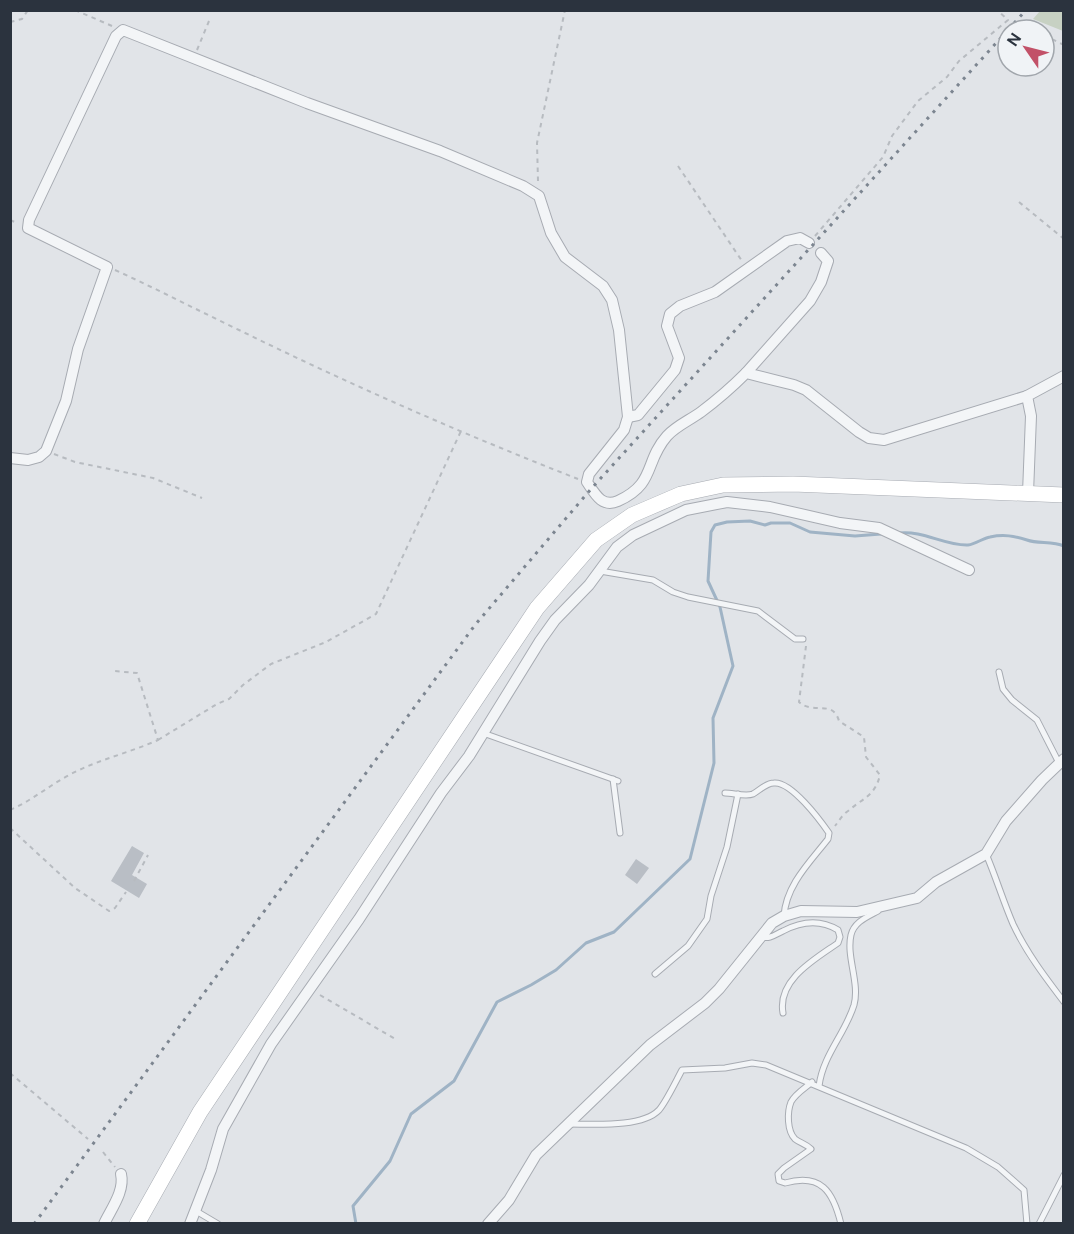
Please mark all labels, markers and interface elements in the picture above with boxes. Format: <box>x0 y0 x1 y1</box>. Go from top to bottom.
north arrow <box>996 18 1056 78</box>
text: N <box>1002 29 1026 50</box>

